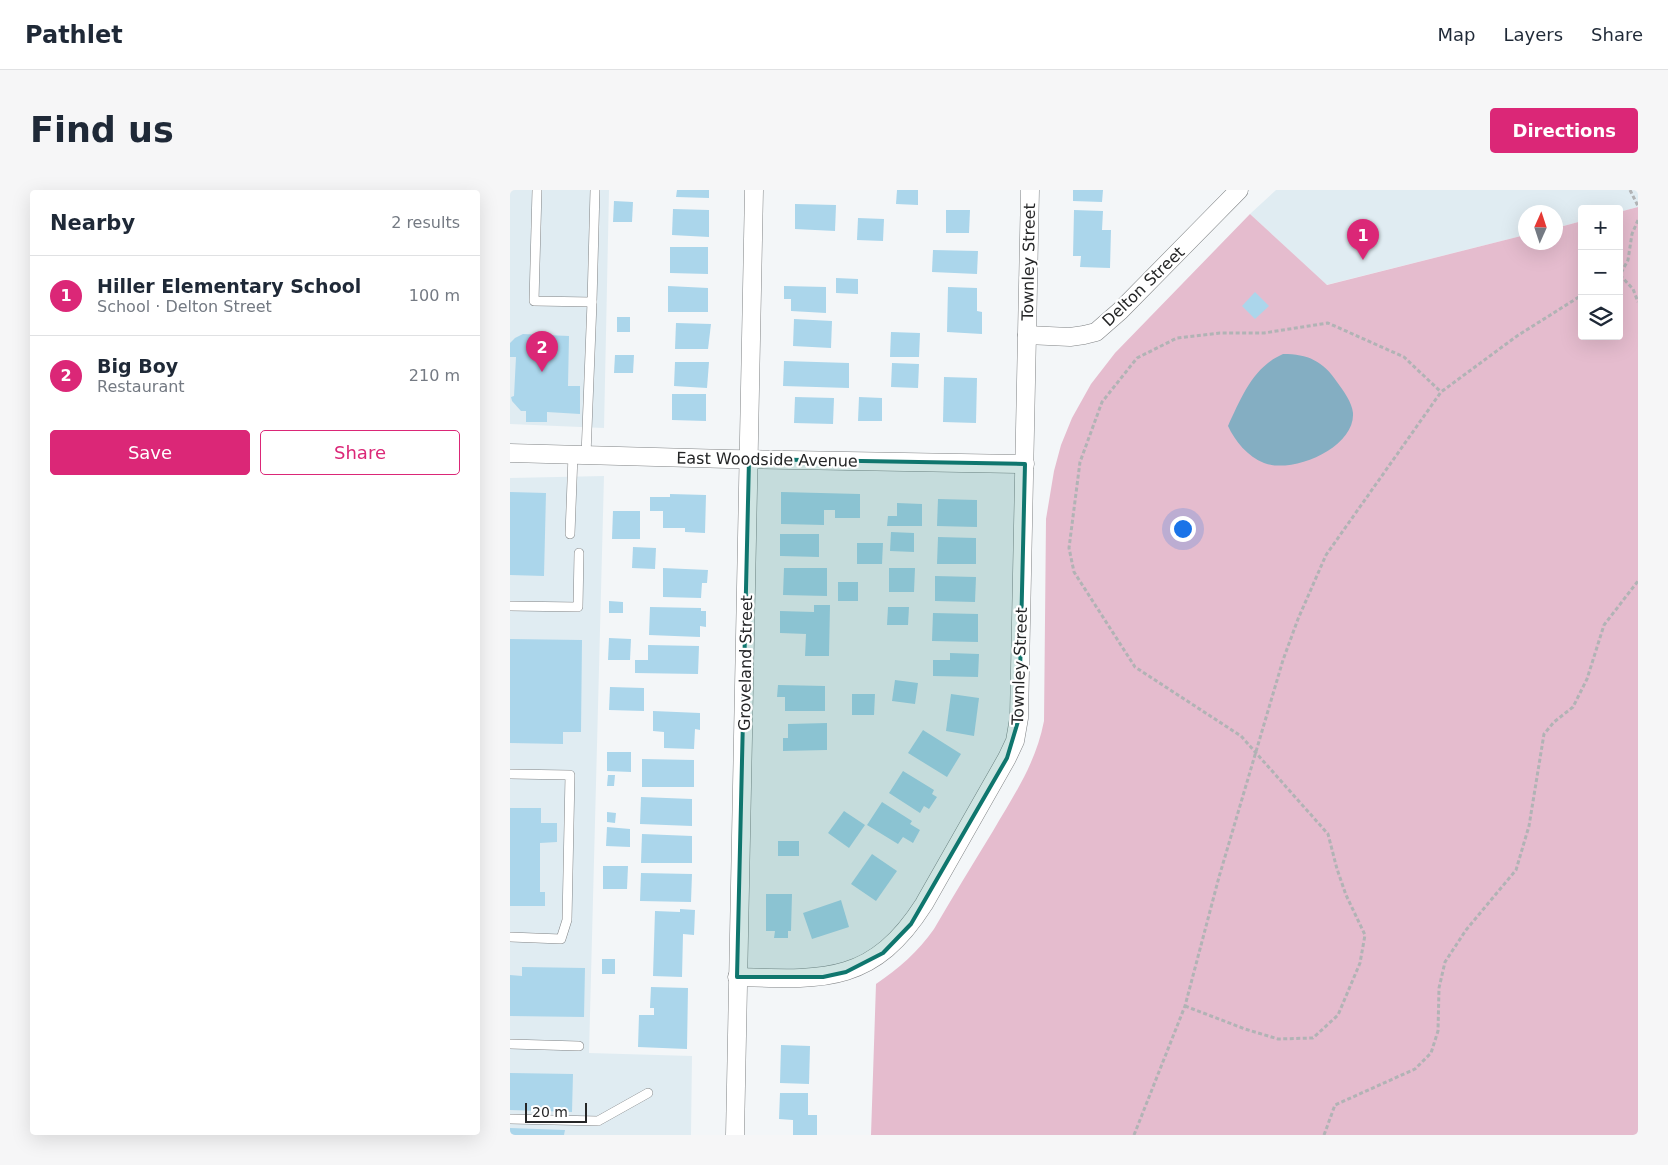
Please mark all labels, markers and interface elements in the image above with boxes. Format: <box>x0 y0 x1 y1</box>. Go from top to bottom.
text: Pathlet <box>25 21 123 49</box>
text: Map <box>1437 24 1475 45</box>
text: Layers <box>1503 24 1563 45</box>
text: Share <box>1591 24 1643 45</box>
button: Directions <box>1490 108 1638 153</box>
text: Find us <box>30 110 174 150</box>
street label: Townley Street <box>1018 203 1039 322</box>
north arrow <box>1518 205 1563 250</box>
map controls <box>1578 205 1623 340</box>
button: + <box>1578 205 1623 250</box>
text: Nearby <box>50 211 135 235</box>
text: 2 results <box>391 213 460 232</box>
pin: 1 <box>1347 219 1379 260</box>
street label: Delton Street <box>1098 243 1188 330</box>
button: − <box>1578 250 1623 295</box>
text: Hiller Elementary School <box>97 275 361 297</box>
text: 1 <box>60 286 72 305</box>
text: 100 m <box>409 286 460 305</box>
button: layers <box>1578 295 1623 340</box>
text: School · Delton Street <box>97 297 272 316</box>
pin: 2 <box>526 331 558 372</box>
text: Big Boy <box>97 355 178 377</box>
text: 2 <box>60 366 72 385</box>
text: 210 m <box>409 366 460 385</box>
text: Restaurant <box>97 377 185 396</box>
button: Save <box>50 430 250 475</box>
button: Share <box>260 430 460 475</box>
street label: East Woodside Avenue <box>676 448 858 471</box>
your location <box>1170 516 1196 542</box>
street label: Groveland Street <box>735 595 756 731</box>
street label: Townley Street <box>1008 607 1031 726</box>
scale bar <box>525 1100 588 1123</box>
text: 20 m <box>532 1104 568 1120</box>

